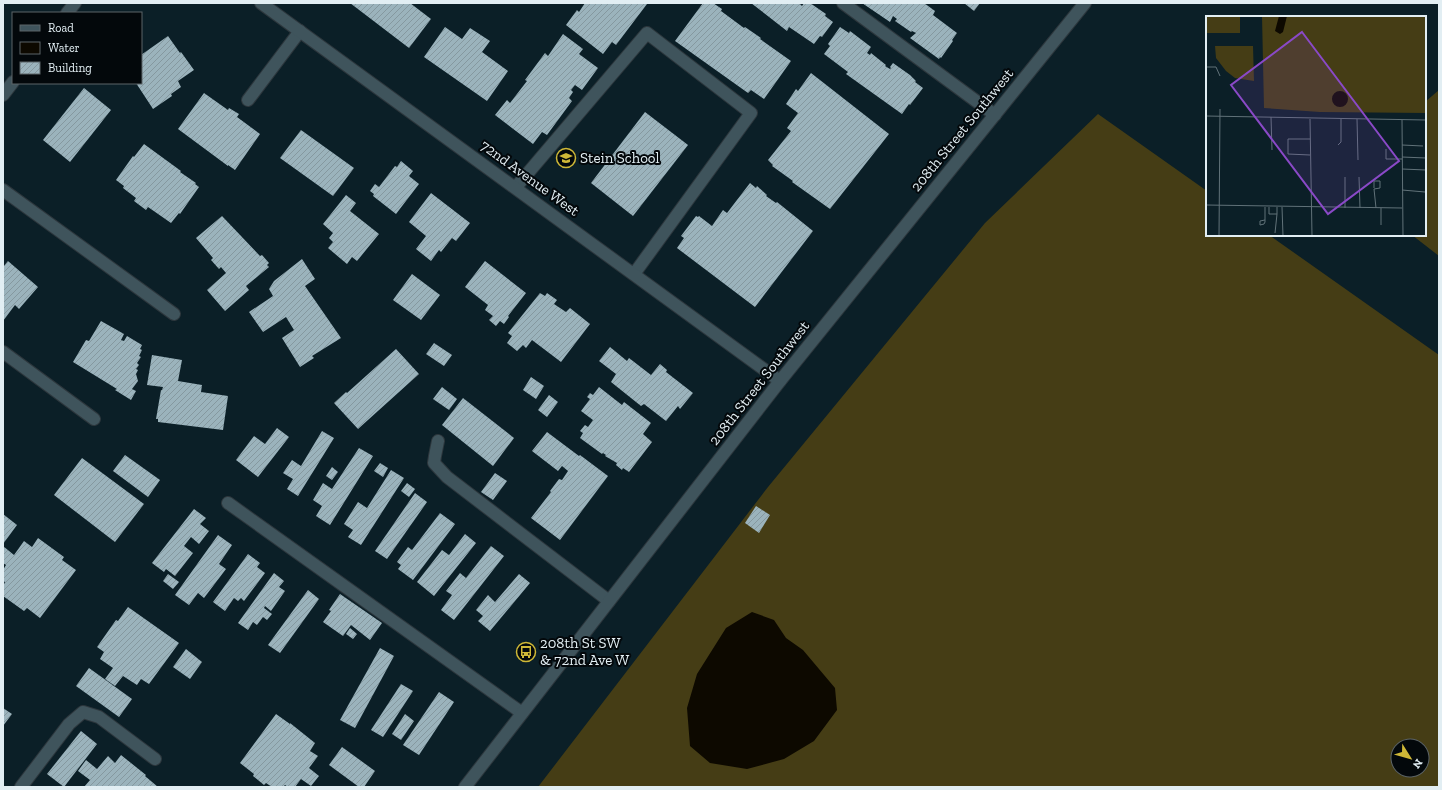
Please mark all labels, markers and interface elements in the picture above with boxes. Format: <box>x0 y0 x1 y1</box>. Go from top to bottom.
legend <box>12 12 142 84</box>
inset map <box>1206 16 1426 236</box>
text: Road <box>48 21 74 35</box>
text: Water <box>48 41 80 55</box>
text: Building <box>48 61 92 75</box>
street label: 208th Street Southwest <box>907 65 1017 195</box>
street label: 72nd Avenue West <box>477 136 583 220</box>
school or university icon: Stein School <box>555 147 577 169</box>
place label: Stein School <box>580 149 660 167</box>
street label: 208th Street Southwest <box>705 317 813 449</box>
place label: 208th St SW & 72nd Ave W <box>540 634 629 669</box>
bus stop icon: 208th St SW & 72nd Ave W <box>515 641 537 663</box>
north arrow <box>1390 738 1430 778</box>
text: N <box>1409 756 1425 771</box>

